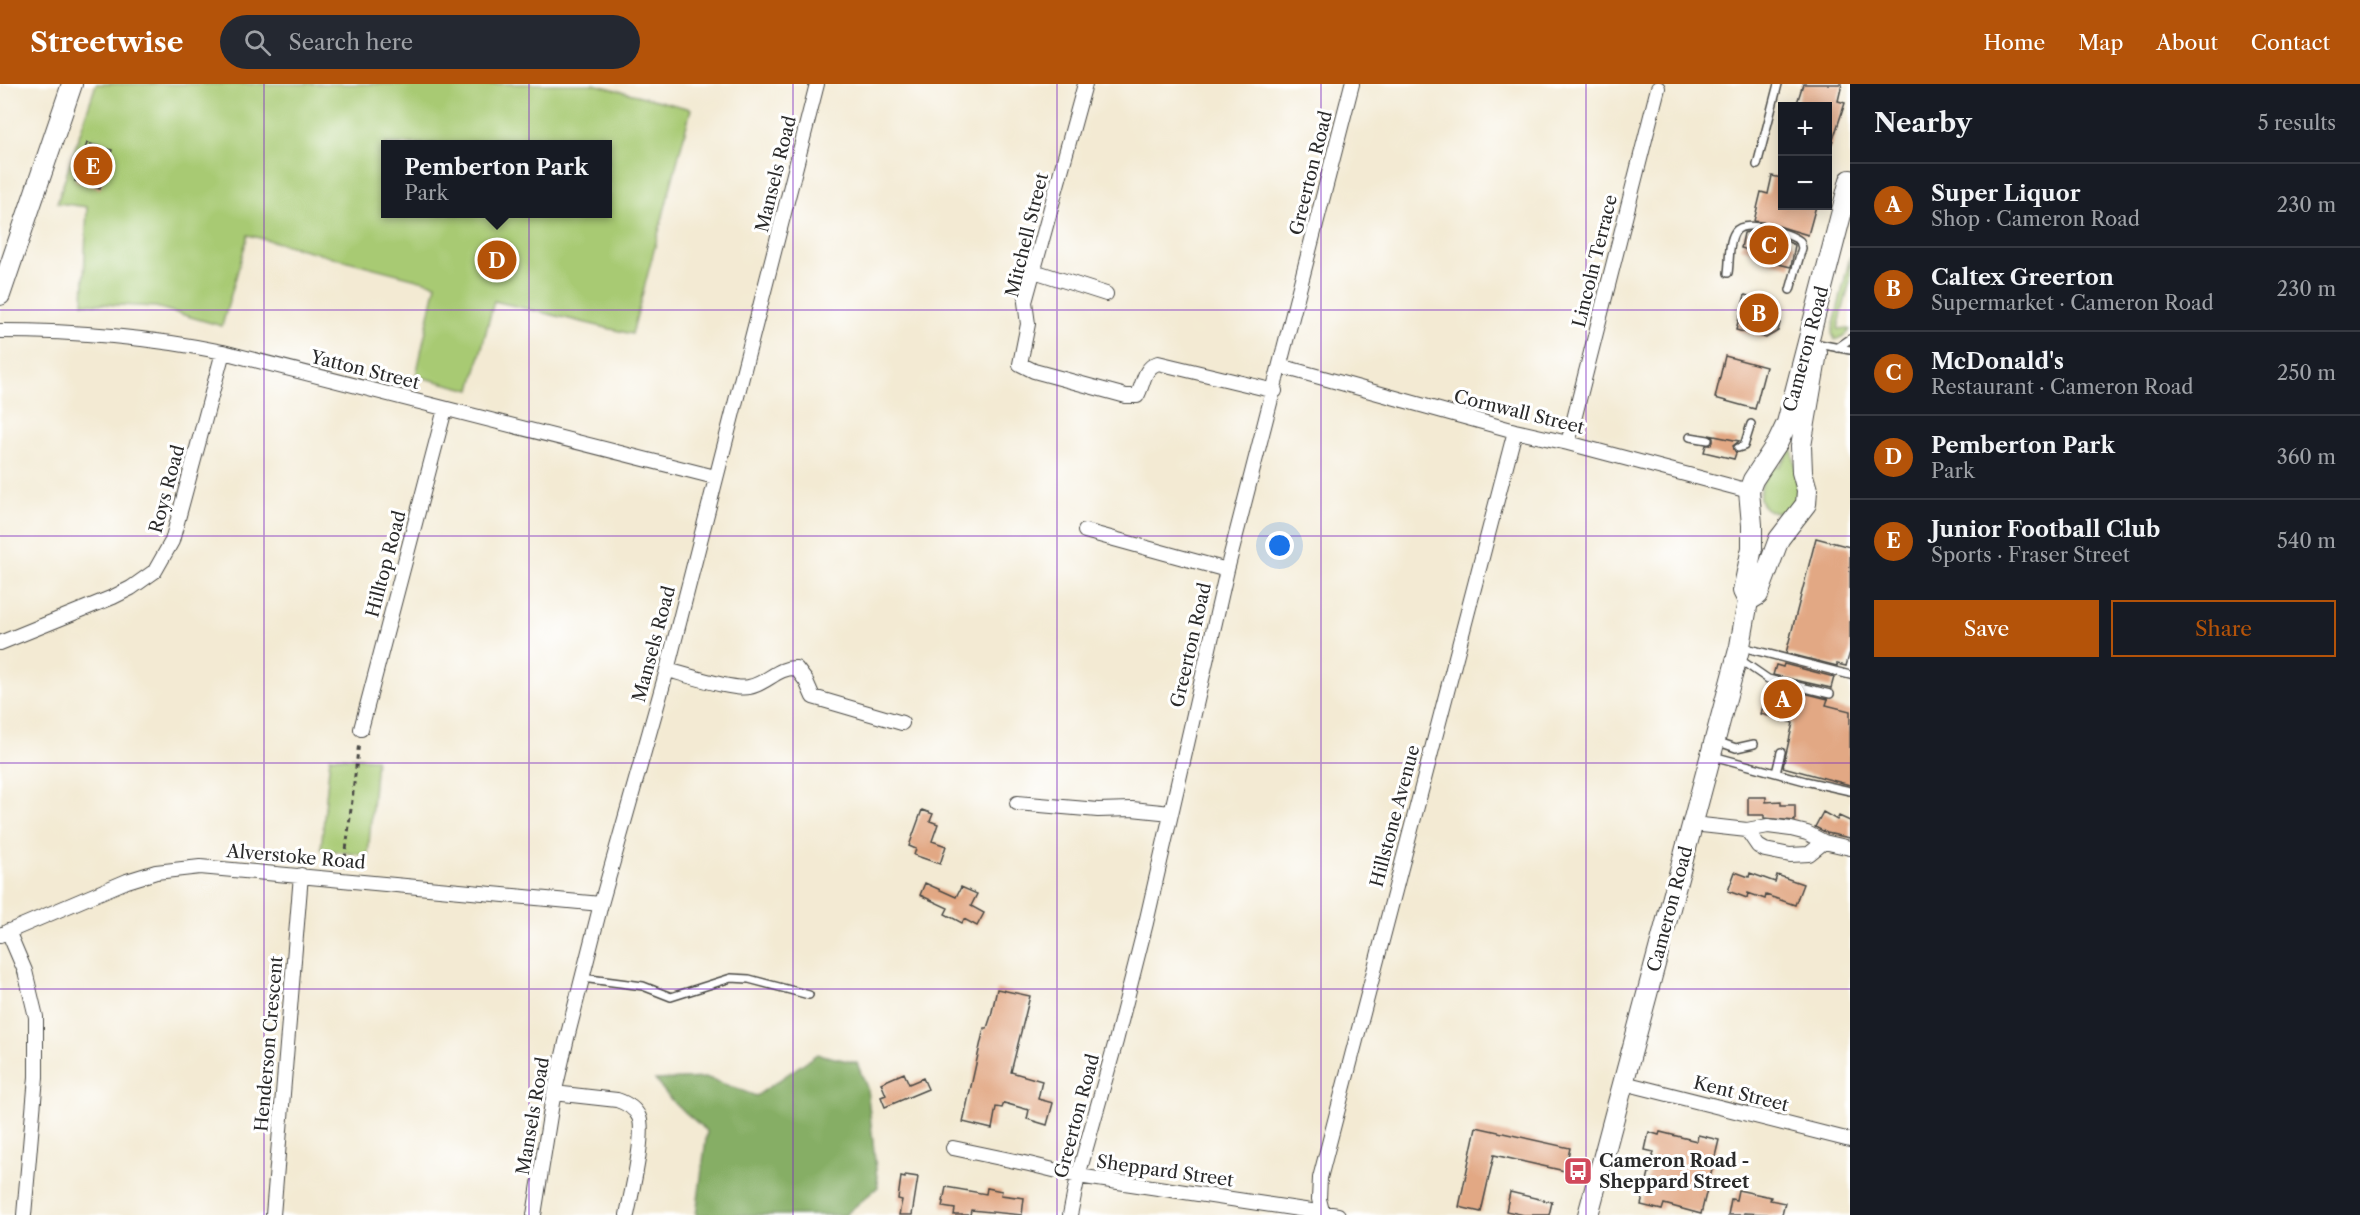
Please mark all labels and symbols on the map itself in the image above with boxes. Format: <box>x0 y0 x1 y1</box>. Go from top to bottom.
street label: Greerton Road <box>1285 108 1337 238</box>
street label: Mansels Road <box>751 113 801 234</box>
pin: E <box>74 144 112 188</box>
street label: Mitchell Street <box>1001 170 1053 299</box>
street label: Lincoln Terrace <box>1568 192 1622 330</box>
pin: C <box>1750 222 1788 268</box>
pin: D <box>478 238 516 282</box>
street label: Cameron Road <box>1779 284 1833 414</box>
pin: B <box>1740 290 1778 336</box>
street label: Yatton Street <box>307 346 422 394</box>
street label: Cornwall Street <box>1451 385 1587 439</box>
street label: Roys Road <box>145 442 189 535</box>
street label: Hilltop Road <box>361 508 411 620</box>
your location <box>1265 531 1294 560</box>
street label: Greerton Road <box>1166 580 1216 710</box>
street label: Mansels Road <box>628 584 680 704</box>
pin: A <box>1764 676 1802 722</box>
street label: Hillstone Avenue <box>1365 743 1425 889</box>
street label: Alverstoke Road <box>224 840 367 874</box>
street label: Cameron Road <box>1643 844 1697 974</box>
street label: Henderson Crescent <box>250 955 288 1133</box>
street label: Greerton Road <box>1050 1052 1104 1180</box>
street label: Mansels Road <box>512 1055 554 1177</box>
street label: Kent Street <box>1691 1072 1791 1117</box>
place label: Cameron Road - Sheppard Street <box>1599 1150 1750 1193</box>
street label: Sheppard Street <box>1095 1151 1235 1192</box>
bus stop icon: Cameron Road - Sheppard Street <box>1562 1155 1594 1187</box>

